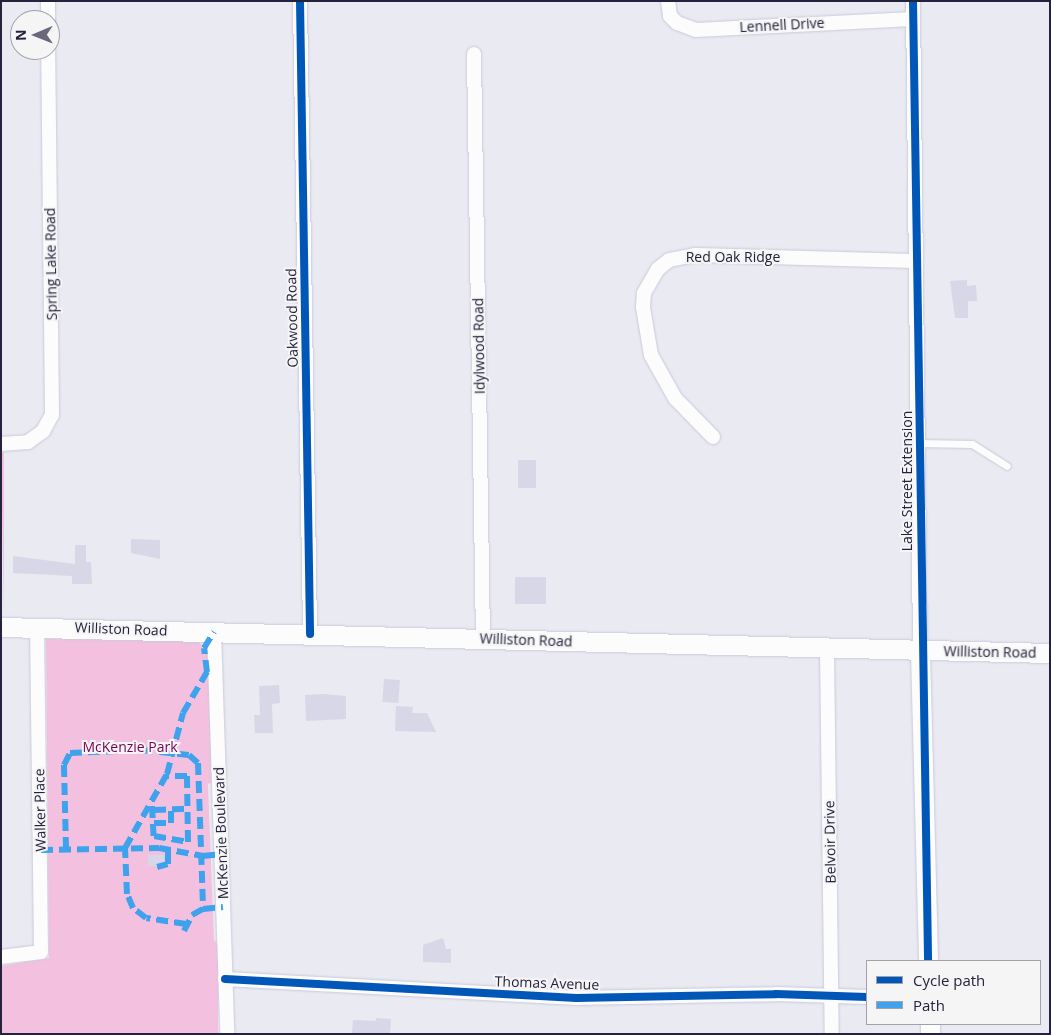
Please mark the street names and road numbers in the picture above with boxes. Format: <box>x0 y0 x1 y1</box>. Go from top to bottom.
street label: Lennell Drive <box>739 14 825 36</box>
street label: Spring Lake Road <box>42 208 60 320</box>
street label: Red Oak Ridge <box>686 249 780 265</box>
street label: Oakwood Road <box>283 268 301 368</box>
street label: Idylwood Road <box>470 298 488 394</box>
street label: Lake Street Extension <box>899 411 915 551</box>
street label: Williston Road <box>74 619 168 639</box>
street label: Williston Road <box>479 630 573 650</box>
street label: Williston Road <box>943 643 1037 661</box>
street label: McKenzie Boulevard <box>210 767 232 899</box>
street label: Walker Place <box>31 768 49 852</box>
street label: Belvoir Drive <box>821 800 839 884</box>
street label: Thomas Avenue <box>494 973 600 993</box>

